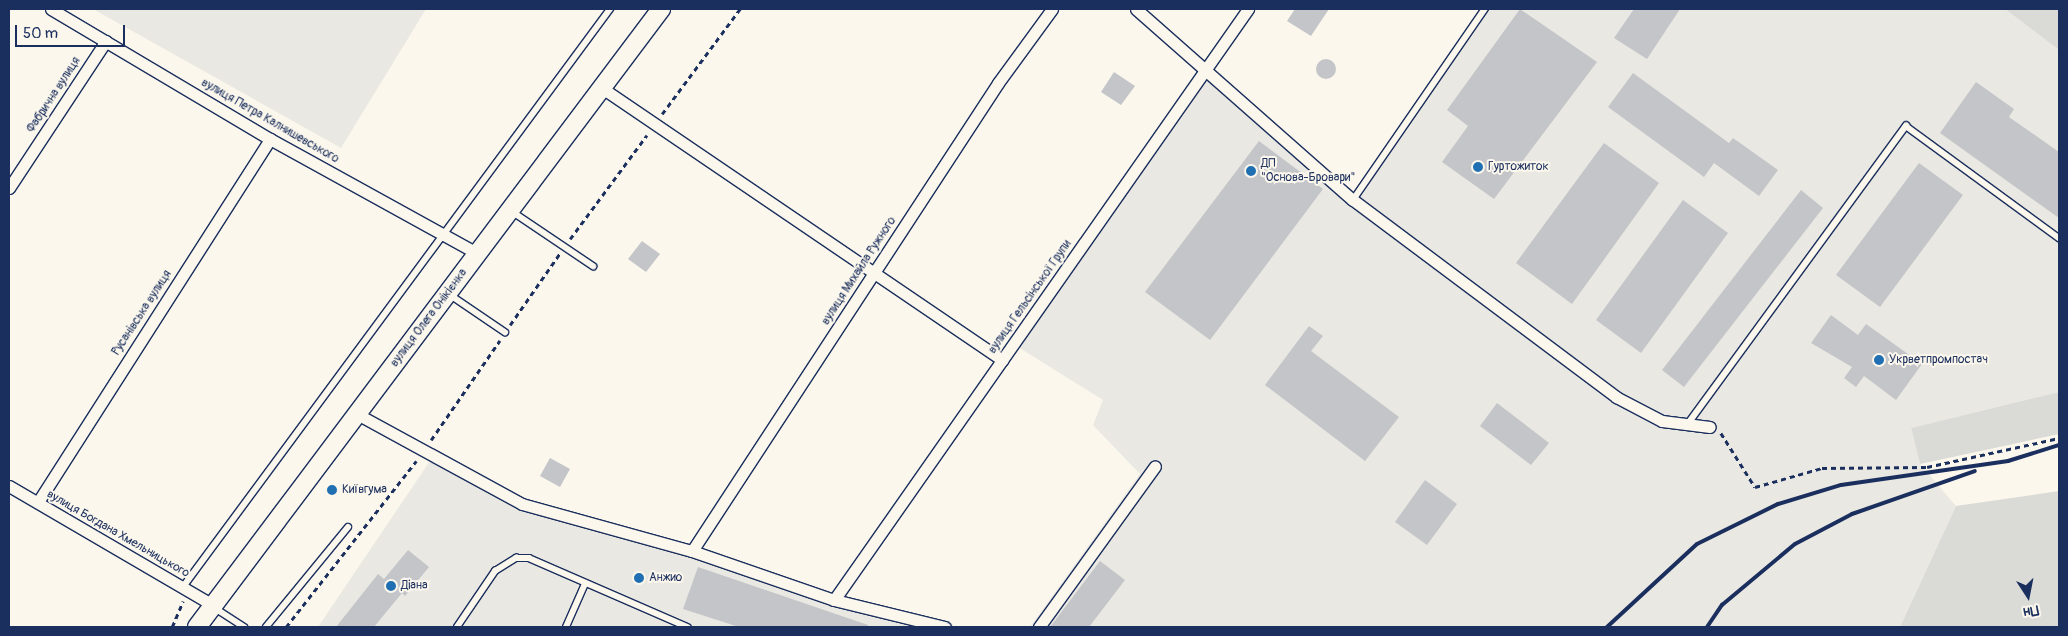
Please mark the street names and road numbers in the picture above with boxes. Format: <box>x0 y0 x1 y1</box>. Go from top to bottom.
street label: Фабрична вулиця <box>24 55 84 135</box>
street label: вулиця Петра Калнишевського <box>199 76 341 166</box>
street label: вулиця Михайла Ружного <box>819 214 899 328</box>
street label: вулиця Гельсінської Групи <box>985 238 1075 356</box>
street label: вулиця Олега Онікієнка <box>387 266 471 370</box>
street label: Русанівська вулиця <box>109 268 175 358</box>
street label: вулиця Богдана Хмельницького <box>44 487 192 581</box>

